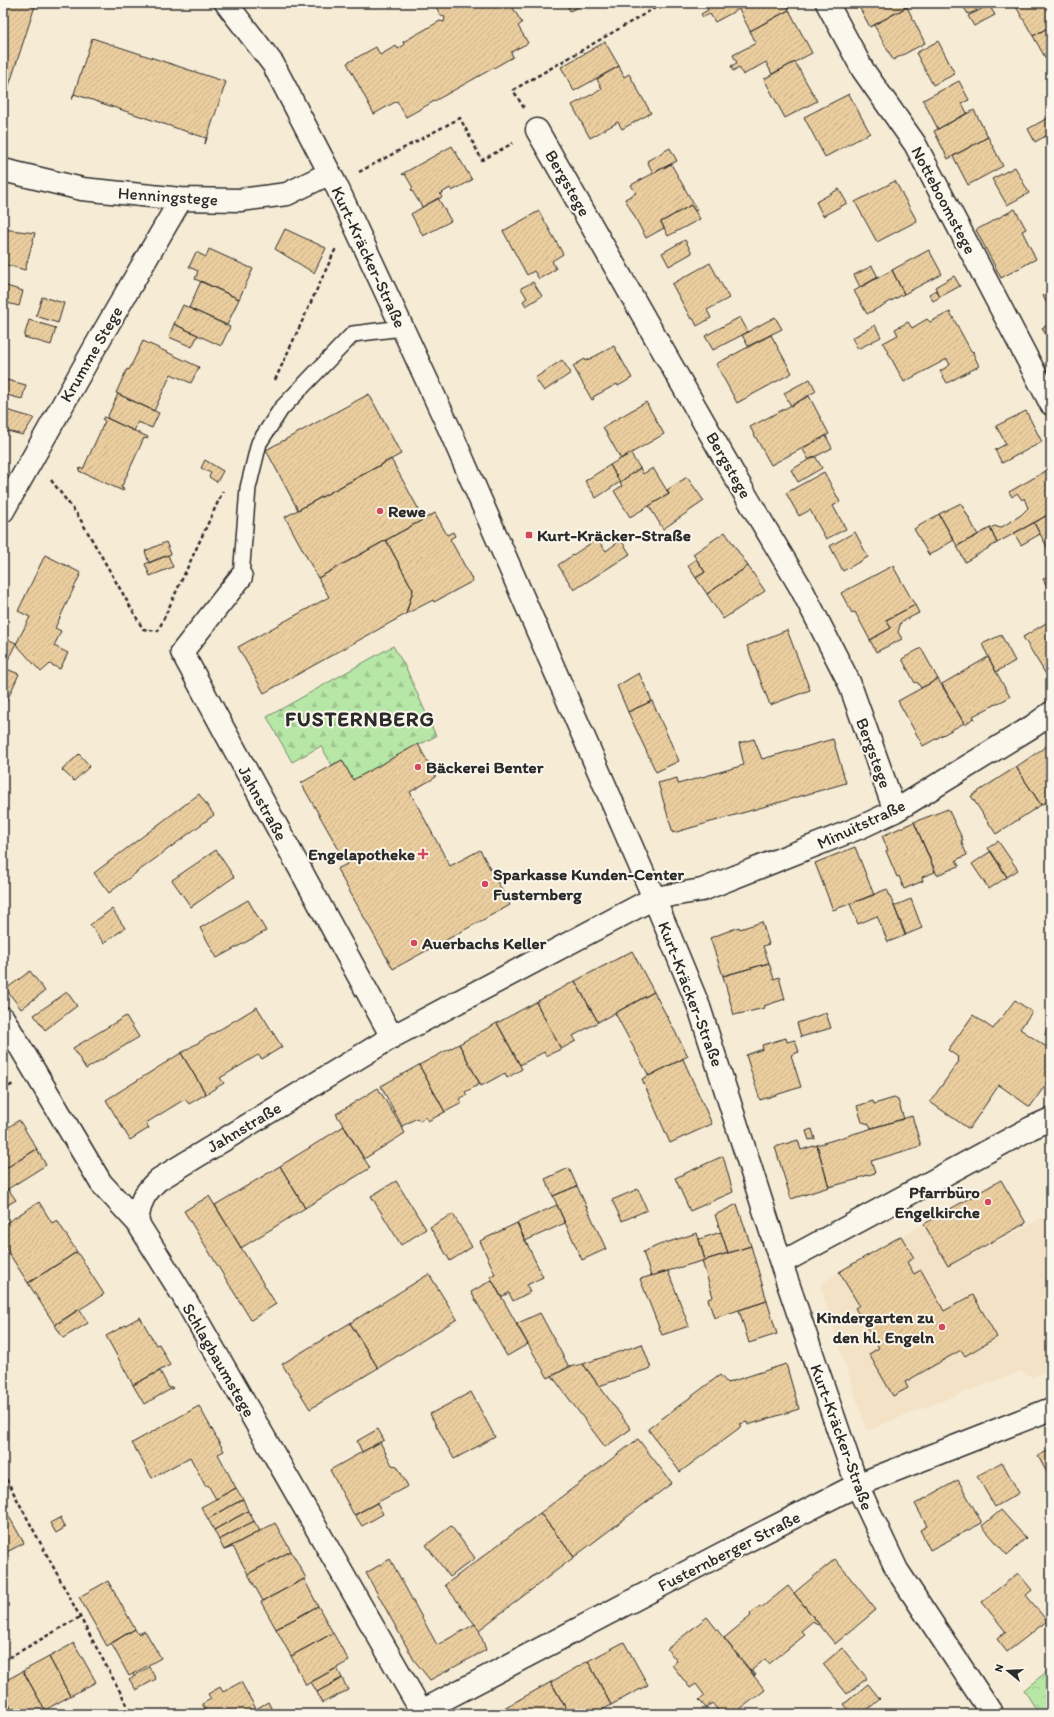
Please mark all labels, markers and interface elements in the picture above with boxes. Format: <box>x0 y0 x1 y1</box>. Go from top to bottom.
street label: Notteboomstege <box>907 143 981 257</box>
street label: Bergstege <box>541 146 595 220</box>
street label: Henningstege <box>117 183 219 209</box>
street label: Kurt-Kräcker-Straße <box>327 183 411 331</box>
street label: Krumme Stege <box>55 302 127 406</box>
street label: Bergstege <box>702 428 756 502</box>
place label: Rewe <box>388 501 426 521</box>
marker: Rewe <box>375 506 385 516</box>
place label: Kurt-Kräcker-Straße <box>537 525 691 545</box>
marker: Kurt-Kräcker-Straße <box>524 530 534 540</box>
district label: FUSTERNBERG <box>285 706 435 731</box>
street label: Bergstege <box>852 715 896 791</box>
place label: Bäckerei Benter <box>426 757 544 777</box>
street label: Jahnstraße <box>234 762 292 844</box>
marker: Bäckerei Benter <box>413 762 423 772</box>
street label: Minuitstraße <box>814 795 908 853</box>
place label: Engelapotheke <box>308 844 415 865</box>
marker: Engelapotheke <box>418 849 428 859</box>
place label: Sparkasse Kunden-Center Fusternberg <box>493 864 684 905</box>
marker: Sparkasse Kunden-Center Fusternberg <box>480 879 490 889</box>
street label: Kurt-Kräcker-Straße <box>654 919 728 1069</box>
place label: Auerbachs Keller <box>421 933 547 953</box>
marker: Auerbachs Keller <box>409 938 419 948</box>
street label: Jahnstraße <box>204 1097 284 1157</box>
place label: Pfarrbüro Engelkirche <box>895 1182 980 1223</box>
marker: Pfarrbüro Engelkirche <box>983 1197 993 1207</box>
street label: Schlagbaumstege <box>178 1299 260 1421</box>
place label: Kindergarten zu den hl. Engeln <box>816 1307 935 1348</box>
marker: Kindergarten zu den hl. Engeln <box>937 1322 947 1332</box>
street label: Kurt-Kräcker-Straße <box>806 1361 878 1513</box>
street label: Fusternberger Straße <box>655 1506 803 1596</box>
north arrow <box>988 1651 1028 1691</box>
text: N <box>992 1663 1006 1674</box>

